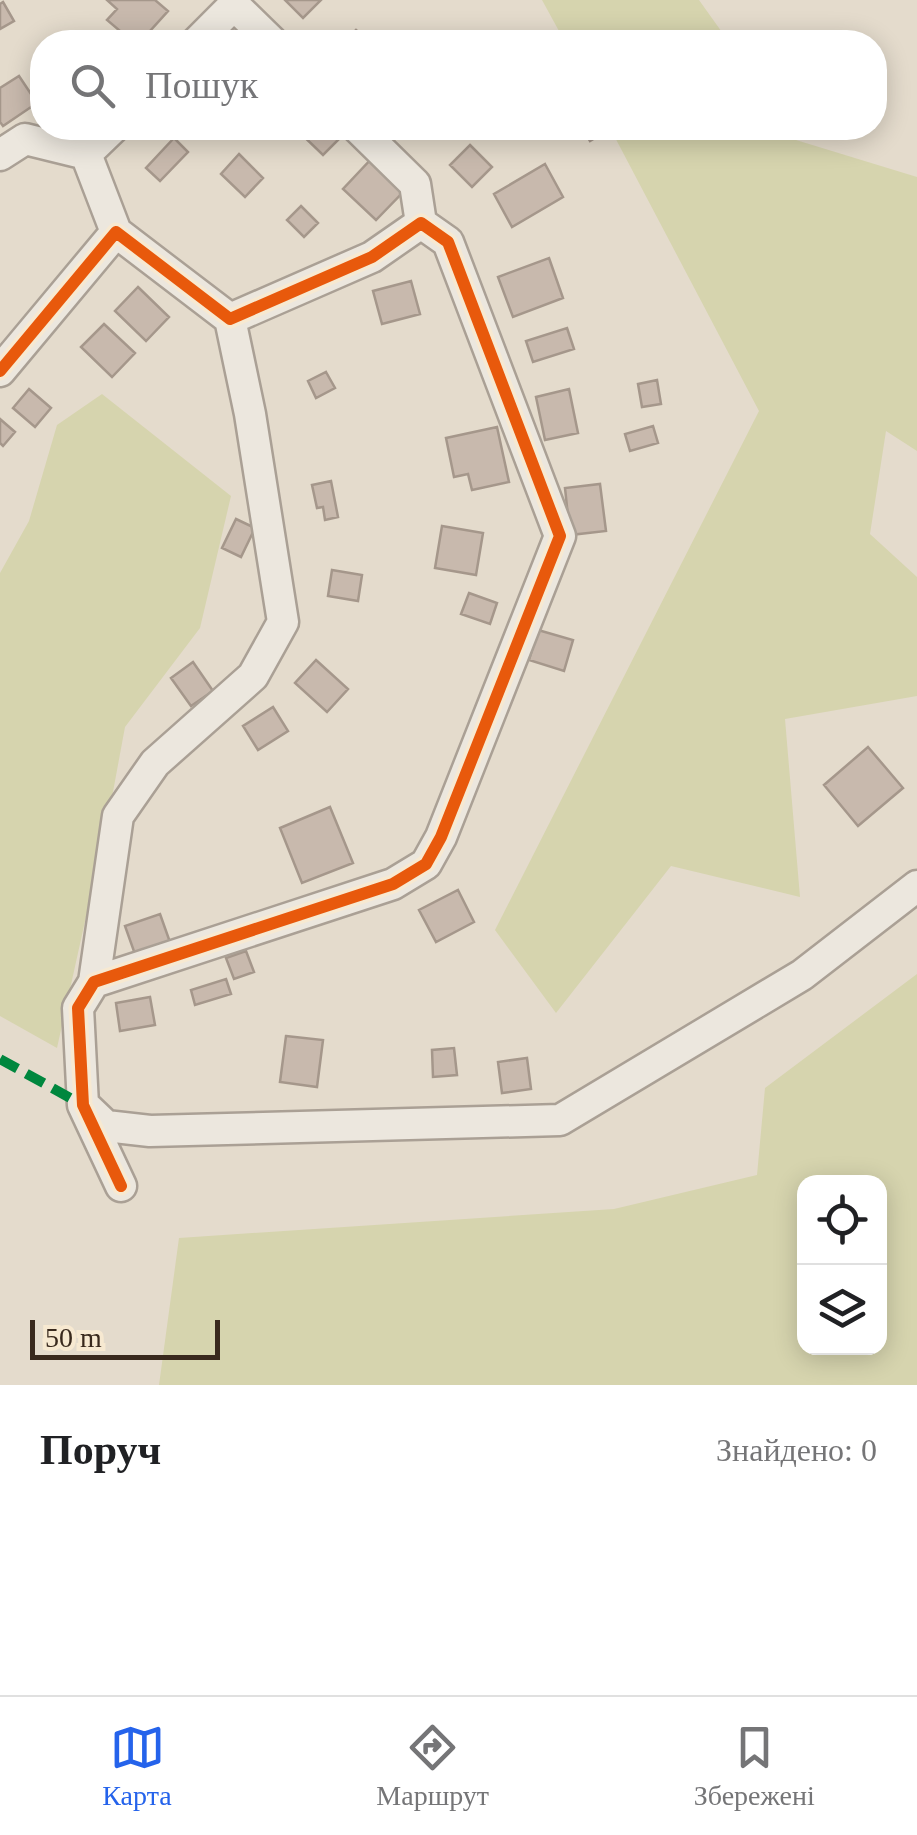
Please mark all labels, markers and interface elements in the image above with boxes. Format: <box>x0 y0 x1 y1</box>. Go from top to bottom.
search box <box>30 30 887 140</box>
icon: search <box>65 58 120 113</box>
text: Пошук <box>145 64 258 106</box>
map controls <box>797 1175 887 1355</box>
button: locate <box>797 1175 887 1265</box>
button: layers <box>797 1265 887 1355</box>
scale bar <box>30 1315 220 1360</box>
text: 50 m <box>45 1322 102 1353</box>
text: Поруч <box>40 1427 161 1473</box>
text: Знайдено: 0 <box>716 1432 877 1468</box>
tab: Карта <box>102 1720 172 1812</box>
tab: Маршрут <box>376 1720 489 1812</box>
tab: Збережені <box>694 1720 815 1812</box>

